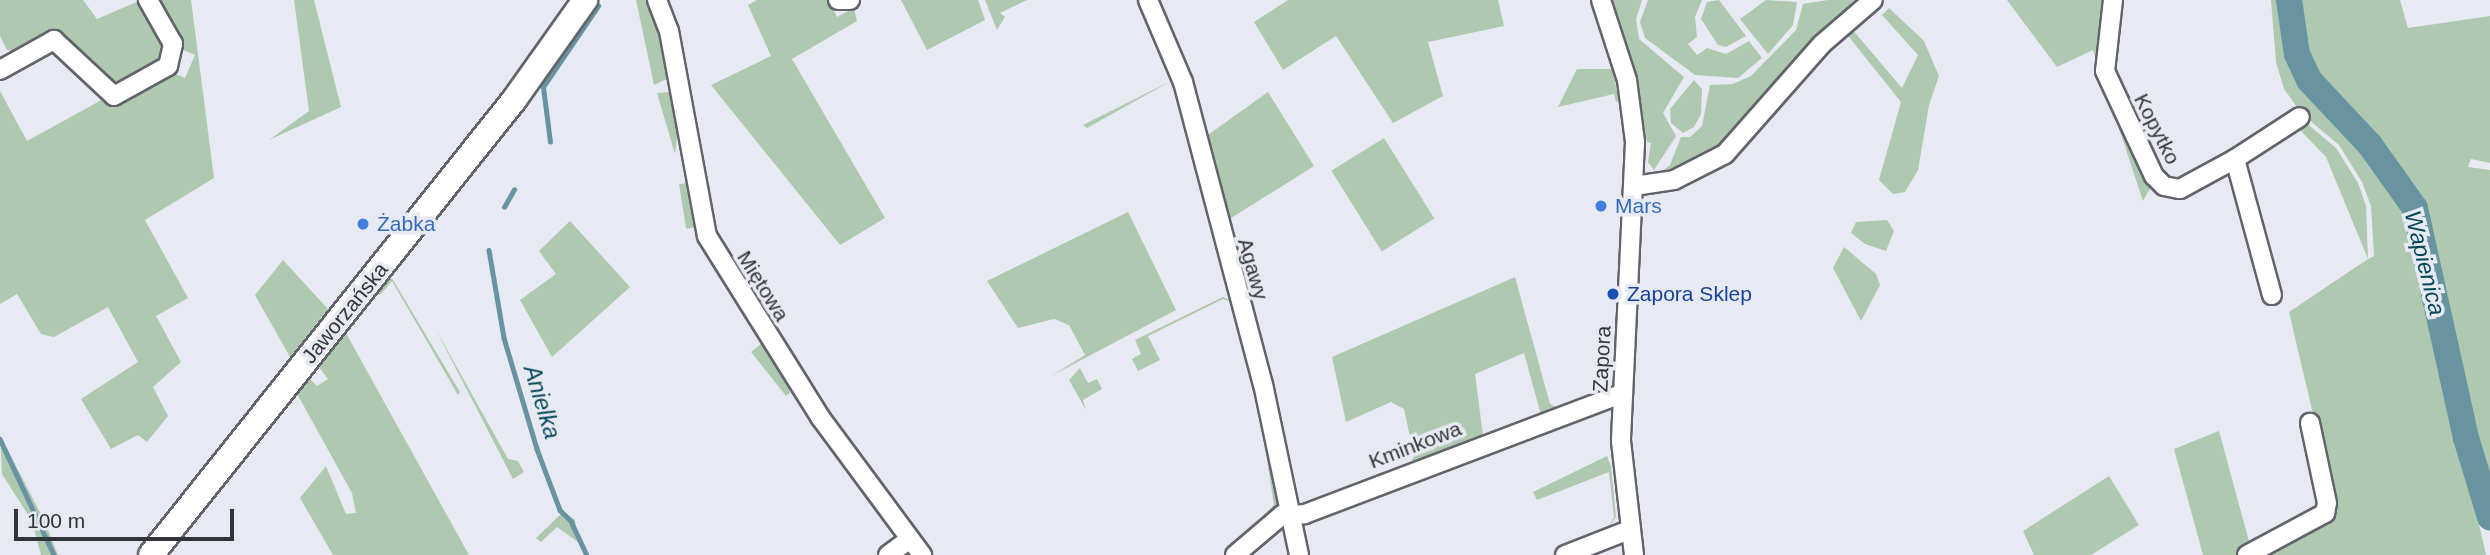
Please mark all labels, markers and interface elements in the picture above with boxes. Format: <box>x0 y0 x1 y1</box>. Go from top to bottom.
street label: Kopytko <box>2129 89 2185 169</box>
place label: Mars <box>1615 193 1662 219</box>
marker: Mars <box>1593 198 1609 214</box>
water label: Wapienica <box>2399 208 2451 318</box>
place label: Żabka <box>377 211 435 237</box>
marker: Żabka <box>355 216 371 232</box>
street label: Agawy <box>1232 235 1274 303</box>
street label: Miętowa <box>732 246 794 326</box>
street label: Jaworzańska <box>297 257 393 369</box>
place label: Zapora Sklep <box>1627 281 1752 307</box>
marker: Zapora Sklep <box>1605 286 1621 302</box>
street label: Zapora <box>1588 325 1616 393</box>
water label: Anielka <box>518 362 566 442</box>
street label: Kminkowa <box>1365 416 1465 474</box>
scale bar <box>18 496 238 540</box>
text: 100 m <box>27 509 85 532</box>

